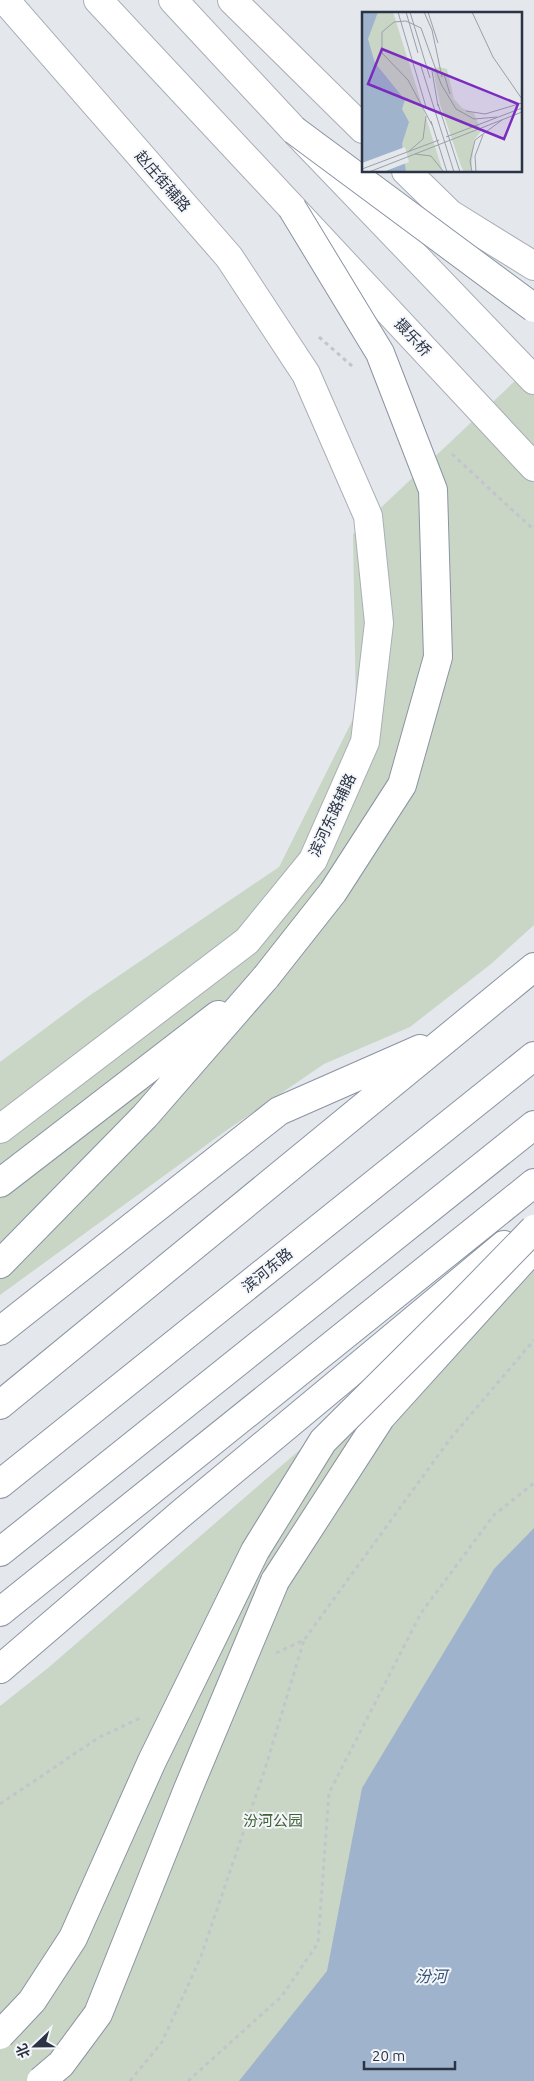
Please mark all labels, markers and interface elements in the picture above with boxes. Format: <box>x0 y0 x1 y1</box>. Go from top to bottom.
inset map <box>362 12 522 172</box>
street label: 赵庄街辅路 <box>132 147 194 215</box>
street label: 摄乐桥 <box>391 315 435 359</box>
street label: 滨河东路辅路 <box>305 771 359 859</box>
street label: 滨河东路 <box>238 1245 296 1295</box>
park label: 汾河公园 <box>243 1812 303 1829</box>
water label: 汾河 <box>415 1967 450 1985</box>
north arrow <box>10 2021 60 2071</box>
scale bar <box>364 2038 455 2070</box>
text: 北 <box>13 2041 33 2060</box>
text: 20 m <box>372 2047 405 2064</box>

